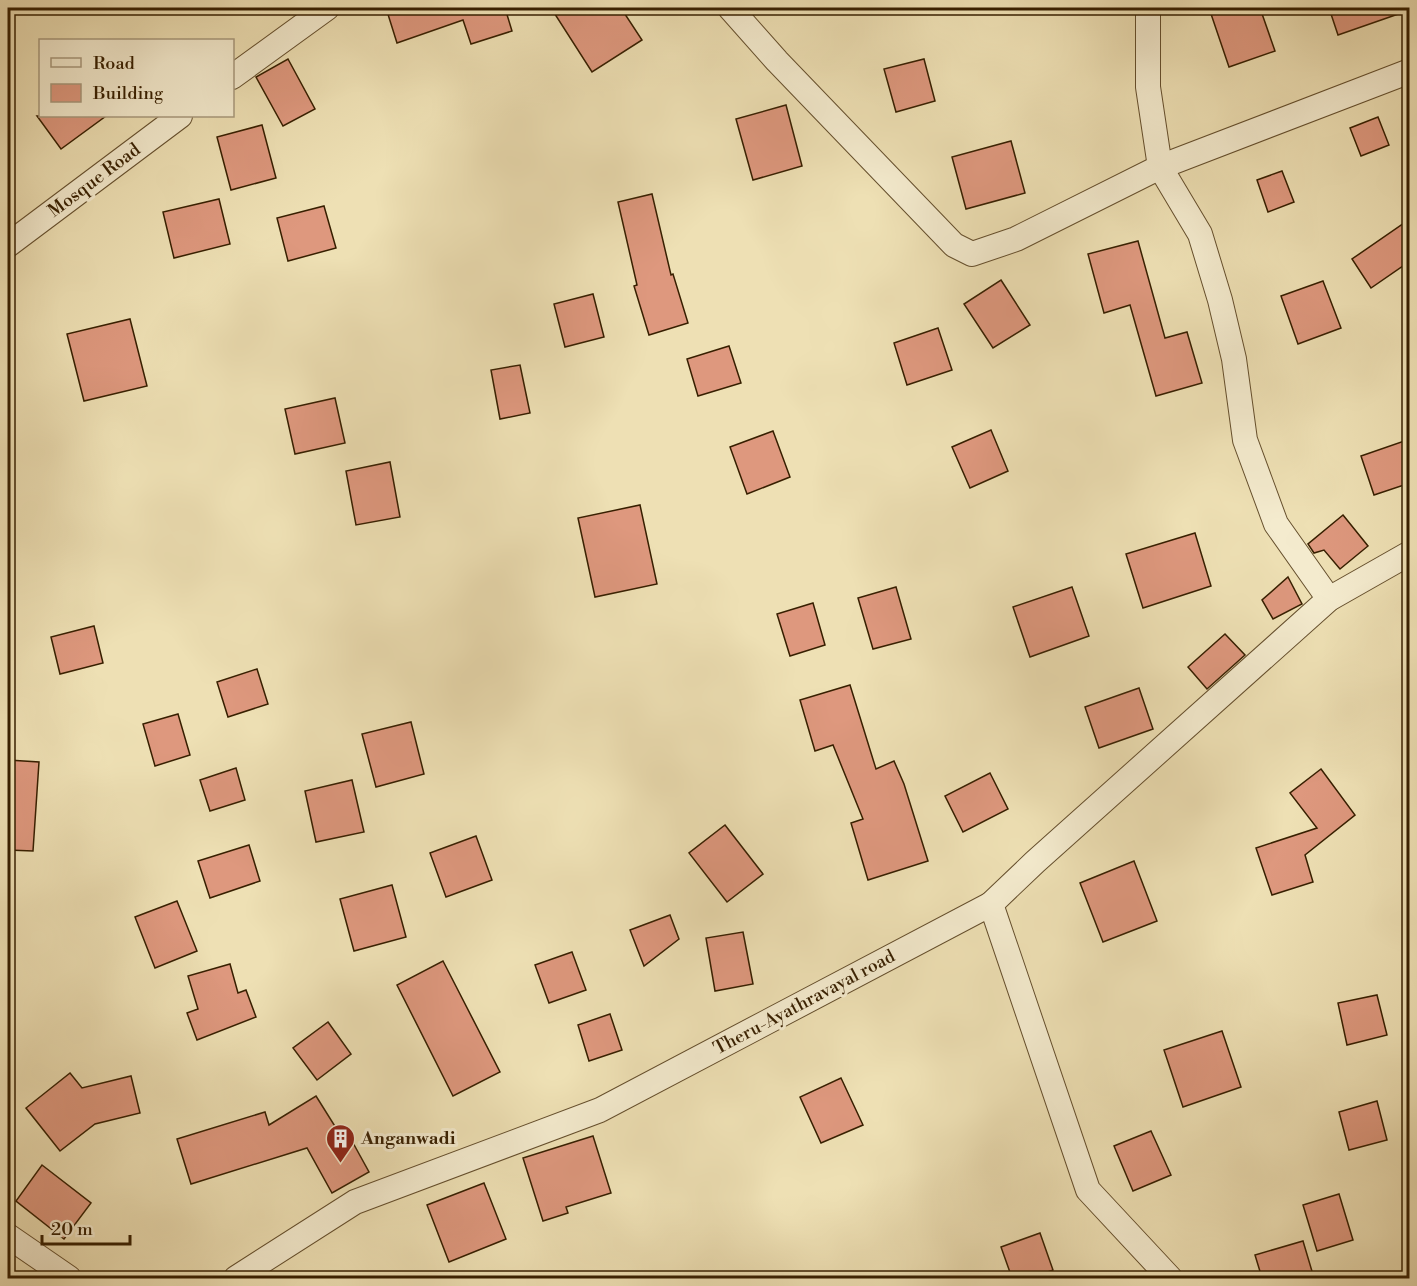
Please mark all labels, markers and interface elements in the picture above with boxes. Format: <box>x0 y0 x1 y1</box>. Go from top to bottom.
legend <box>39 39 234 117</box>
text: Road <box>93 52 136 75</box>
text: Building <box>92 82 164 105</box>
street label: Mosque Road <box>44 138 146 223</box>
street label: Theru-Ayathravayal road <box>709 944 900 1060</box>
building icon: Anganwadi <box>324 1122 356 1164</box>
place label: Anganwadi <box>360 1127 456 1150</box>
scale bar <box>42 1208 130 1246</box>
text: 20 m <box>51 1218 93 1241</box>

